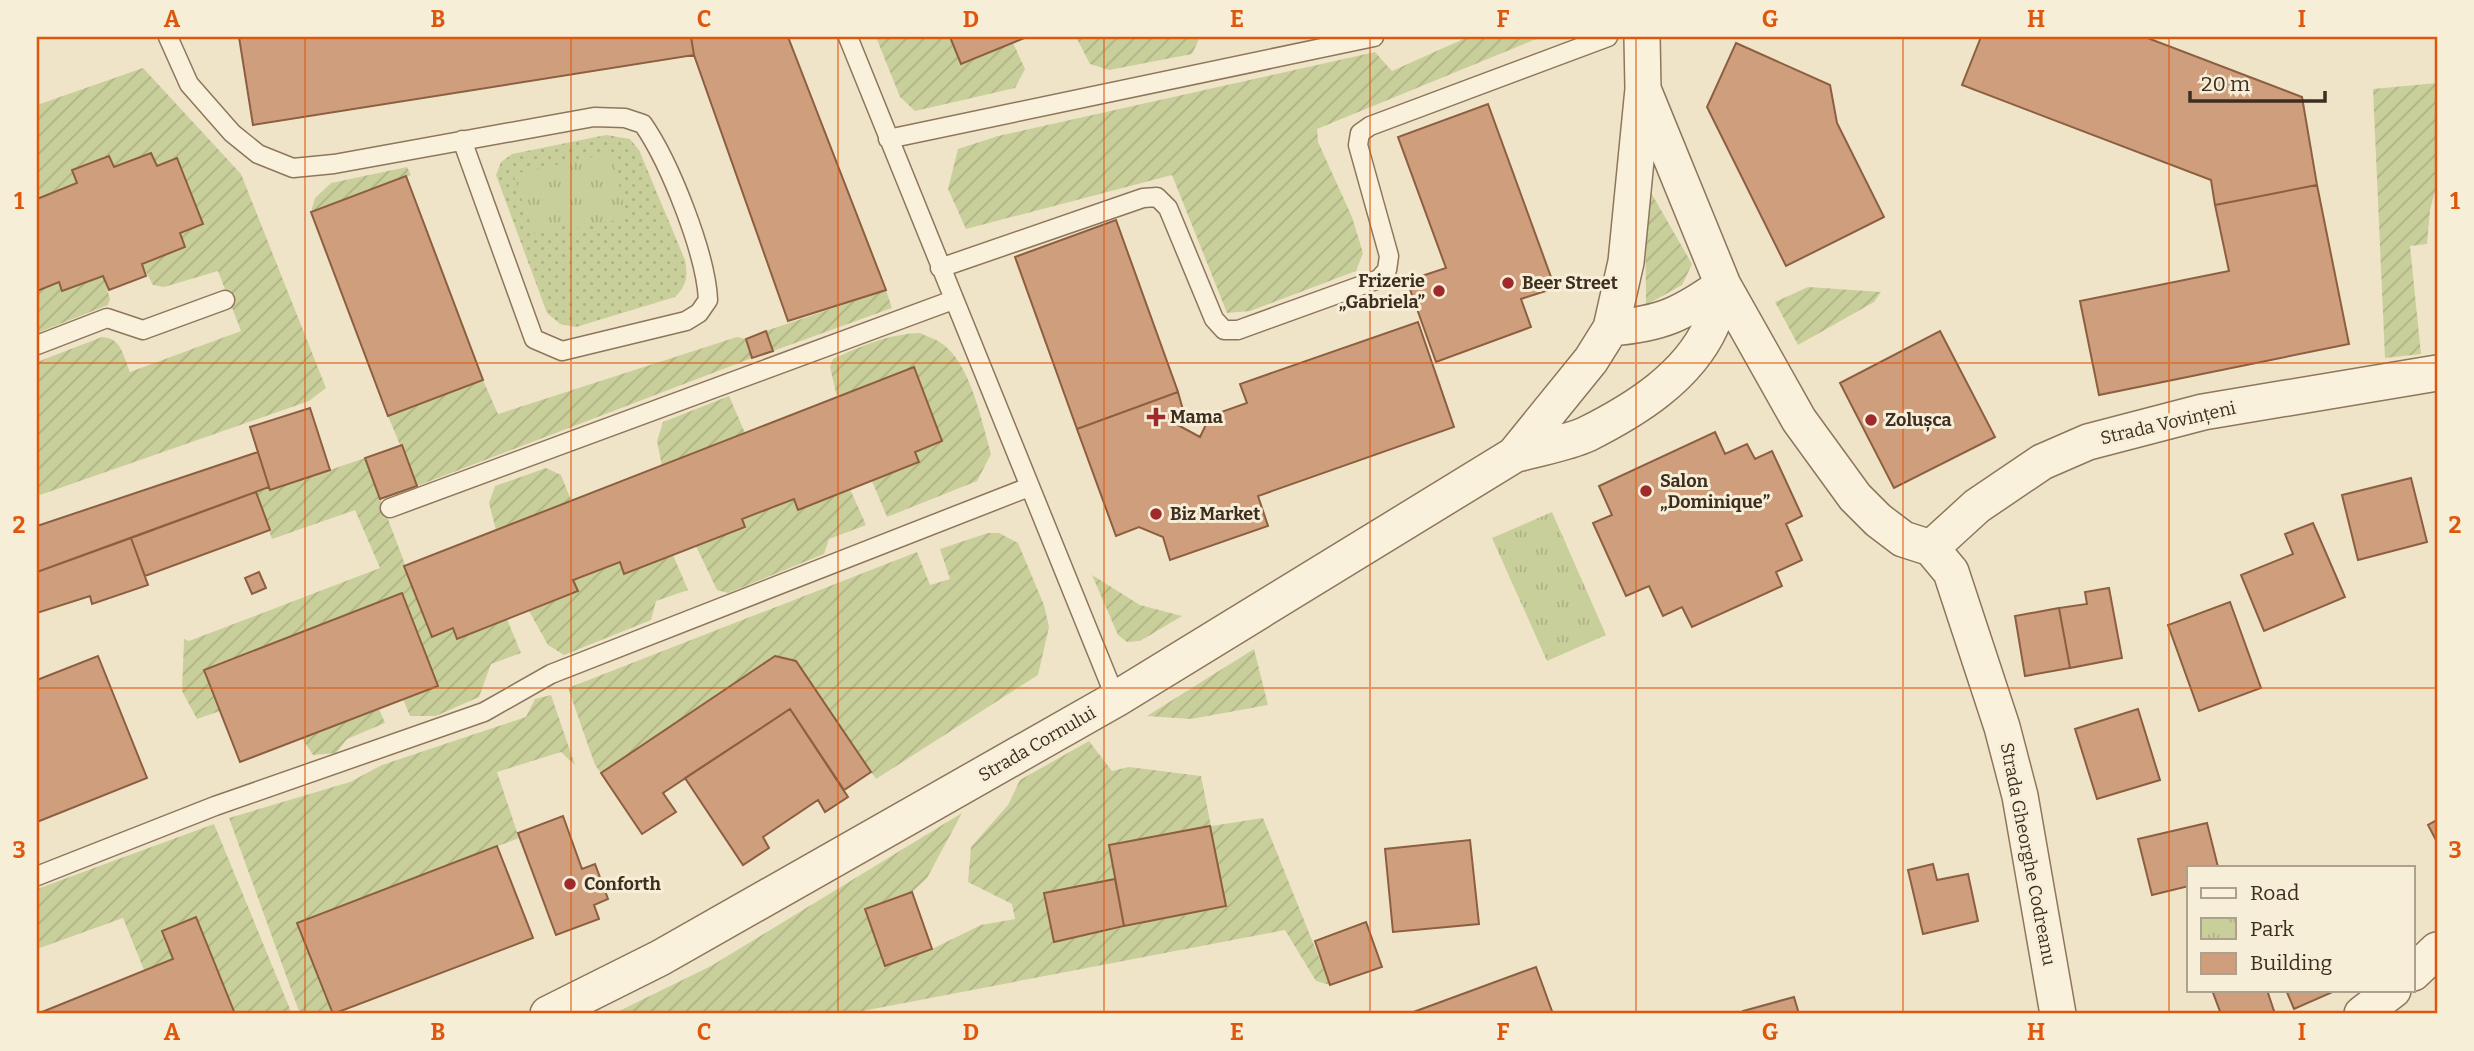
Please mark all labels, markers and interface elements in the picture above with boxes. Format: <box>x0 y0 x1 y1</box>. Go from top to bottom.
text: A <box>164 5 181 33</box>
text: B <box>431 5 445 33</box>
text: C <box>697 5 711 33</box>
text: D <box>963 5 979 33</box>
text: E <box>1230 5 1244 33</box>
text: F <box>1497 5 1510 33</box>
text: G <box>1762 5 1779 33</box>
text: H <box>2027 5 2045 33</box>
text: I <box>2298 5 2306 33</box>
scale bar <box>2190 60 2325 104</box>
text: 20 m <box>2201 71 2250 97</box>
text: 1 <box>14 187 24 215</box>
text: 1 <box>2450 187 2460 215</box>
place label: Frizerie „Gabriela” <box>1339 270 1425 313</box>
place label: Beer Street <box>1522 272 1618 294</box>
marker: Beer Street <box>1500 275 1516 291</box>
marker: Frizerie „Gabriela” <box>1431 283 1447 299</box>
street label: Strada Vovințeni <box>2098 397 2238 449</box>
place label: Mama <box>1170 406 1223 428</box>
marker: Mama <box>1148 409 1164 425</box>
place label: Zolușca <box>1885 409 1952 432</box>
marker: Zolușca <box>1863 412 1879 428</box>
place label: Salon „Dominique” <box>1660 470 1770 513</box>
marker: Salon „Dominique” <box>1638 483 1654 499</box>
place label: Biz Market <box>1170 503 1260 525</box>
marker: Biz Market <box>1148 506 1164 522</box>
text: 2 <box>13 511 26 539</box>
text: 2 <box>2449 511 2462 539</box>
street label: Strada Cornului <box>974 702 1100 786</box>
street label: Strada Gheorghe Codreanu <box>1996 741 2060 967</box>
text: 3 <box>12 836 26 864</box>
text: 3 <box>2448 836 2462 864</box>
legend <box>2187 866 2414 992</box>
place label: Conforth <box>584 873 661 895</box>
marker: Conforth <box>562 876 578 892</box>
text: Road <box>2250 880 2299 906</box>
text: Park <box>2250 916 2294 942</box>
text: Building <box>2250 950 2333 976</box>
text: A <box>164 1018 181 1046</box>
text: B <box>431 1018 445 1046</box>
text: C <box>697 1018 711 1046</box>
text: D <box>963 1018 979 1046</box>
text: E <box>1230 1018 1244 1046</box>
text: F <box>1497 1018 1510 1046</box>
text: G <box>1762 1018 1779 1046</box>
text: H <box>2027 1018 2045 1046</box>
text: I <box>2298 1018 2306 1046</box>

